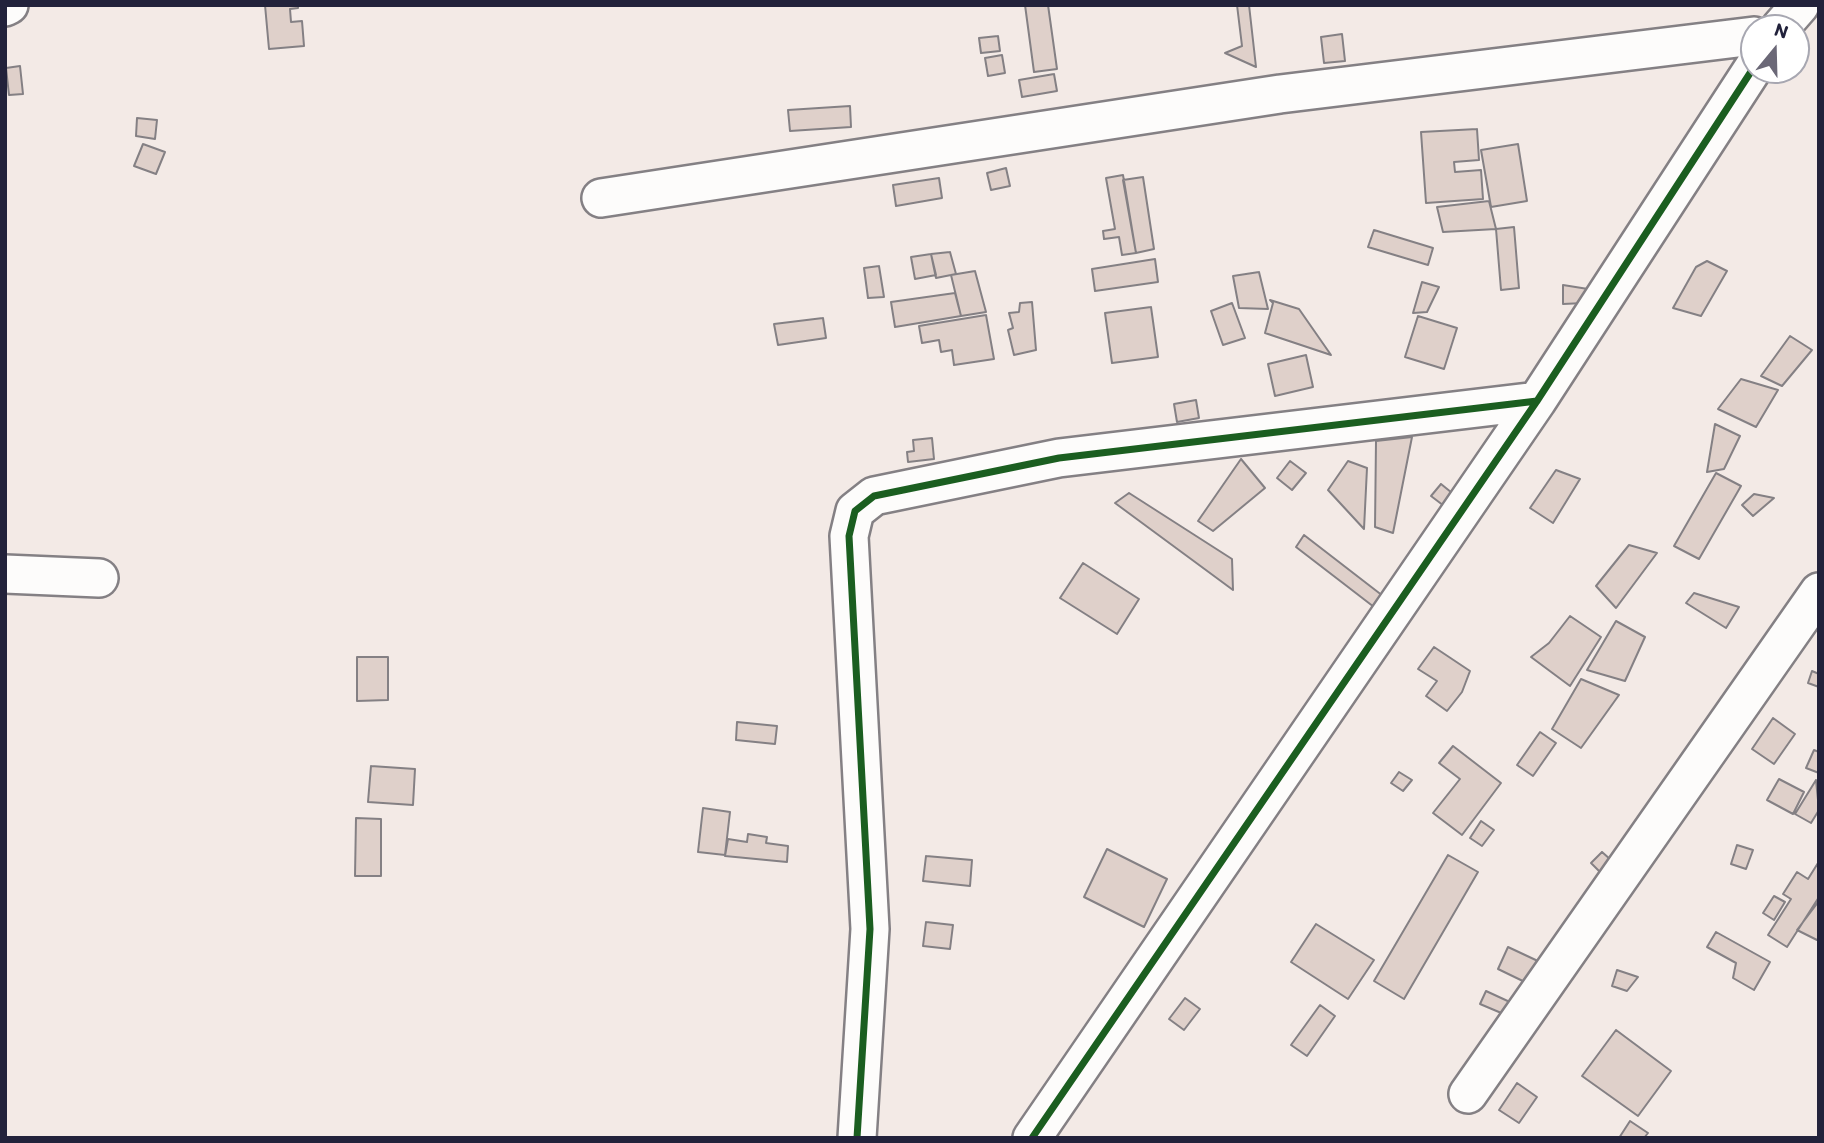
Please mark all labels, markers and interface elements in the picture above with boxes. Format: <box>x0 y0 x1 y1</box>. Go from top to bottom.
north arrow <box>1740 14 1810 84</box>
text: N <box>1772 18 1791 44</box>

